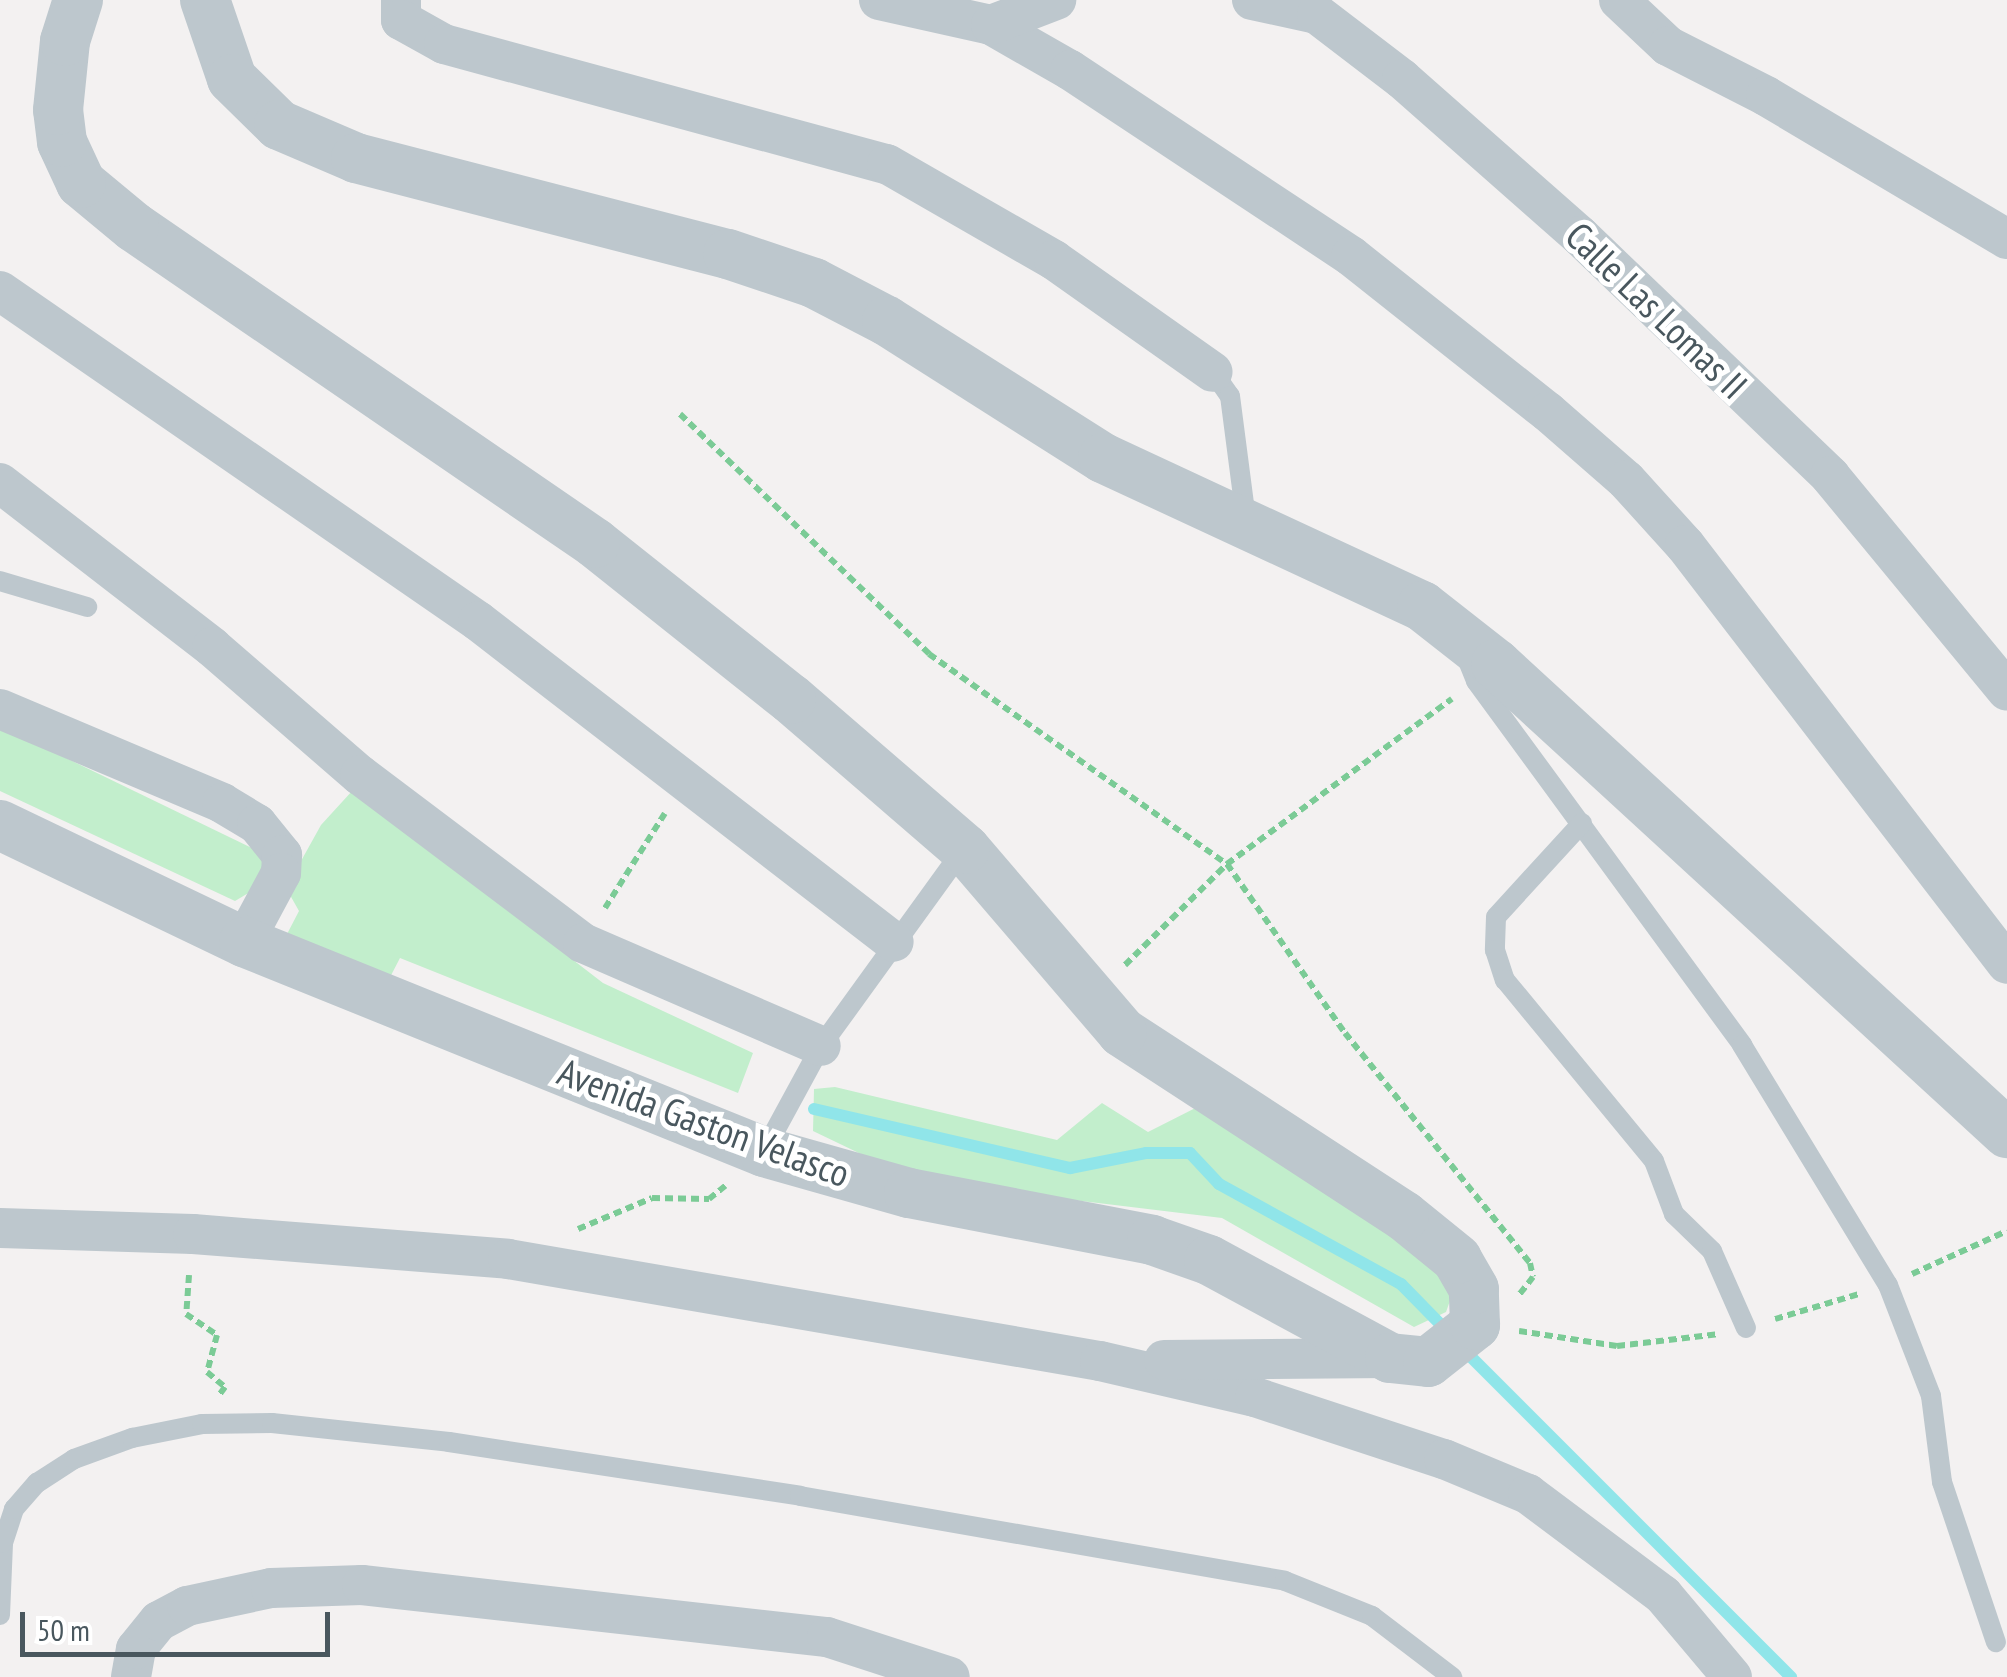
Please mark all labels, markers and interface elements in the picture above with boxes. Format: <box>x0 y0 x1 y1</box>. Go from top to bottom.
street label: Calle Las Lomas II <box>1557 212 1757 408</box>
street label: Avenida Gaston Velasco <box>552 1048 856 1196</box>
scale bar <box>25 1592 335 1654</box>
text: 50 m <box>37 1610 90 1649</box>

